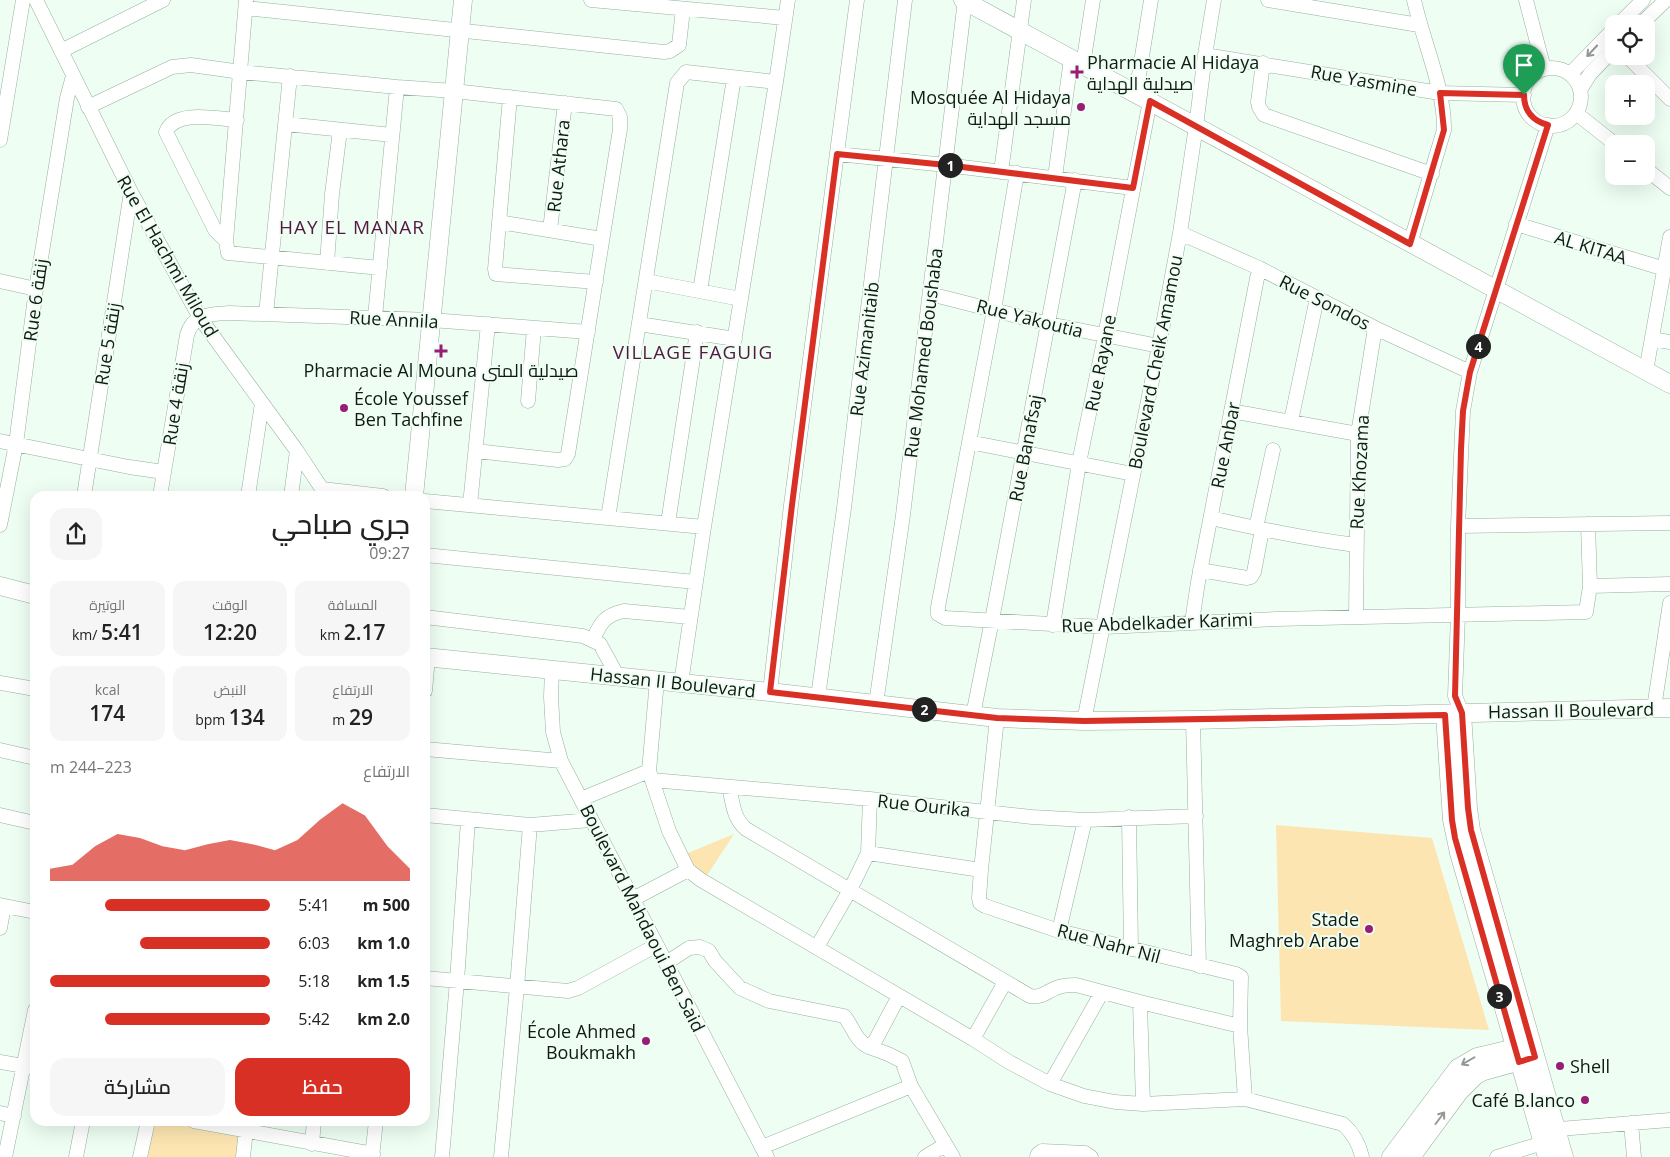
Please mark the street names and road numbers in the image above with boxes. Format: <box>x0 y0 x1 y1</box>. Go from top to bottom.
street label: Rue Yasmine <box>1309 59 1419 101</box>
street label: Rue Athara <box>541 118 575 214</box>
street label: Rue El Hachmi Miloud <box>112 171 224 341</box>
street label: AL KITAA <box>1552 225 1631 269</box>
street label: Rue Mohamed Boushaba <box>898 247 948 459</box>
street label: Boulevard Cheik Amamou <box>1122 253 1188 471</box>
street label: Rue 6 زنقة <box>17 257 53 343</box>
street label: Rue Sondos <box>1275 269 1375 335</box>
street label: Rue Azimanitaib <box>844 280 884 418</box>
street label: Rue Yakoutia <box>974 293 1086 343</box>
street label: Rue 5 زنقة <box>89 301 125 387</box>
street label: Rue Annila <box>349 305 439 333</box>
street label: Rue Rayane <box>1079 313 1121 413</box>
street label: Rue 4 زنقة <box>157 361 193 447</box>
street label: Rue Banafsaj <box>1003 392 1047 504</box>
street label: Rue Anbar <box>1205 399 1245 490</box>
street label: Rue Khozama <box>1344 414 1374 530</box>
street label: Rue Abdelkader Karimi <box>1061 607 1253 637</box>
street label: Hassan II Boulevard <box>589 661 757 703</box>
street label: Hassan II Boulevard <box>1488 697 1654 723</box>
street label: Rue Ourika <box>876 788 972 822</box>
street label: Boulevard Mahdaoui Ben Said <box>575 800 711 1036</box>
street label: Rue Nahr Nil <box>1055 918 1163 968</box>

